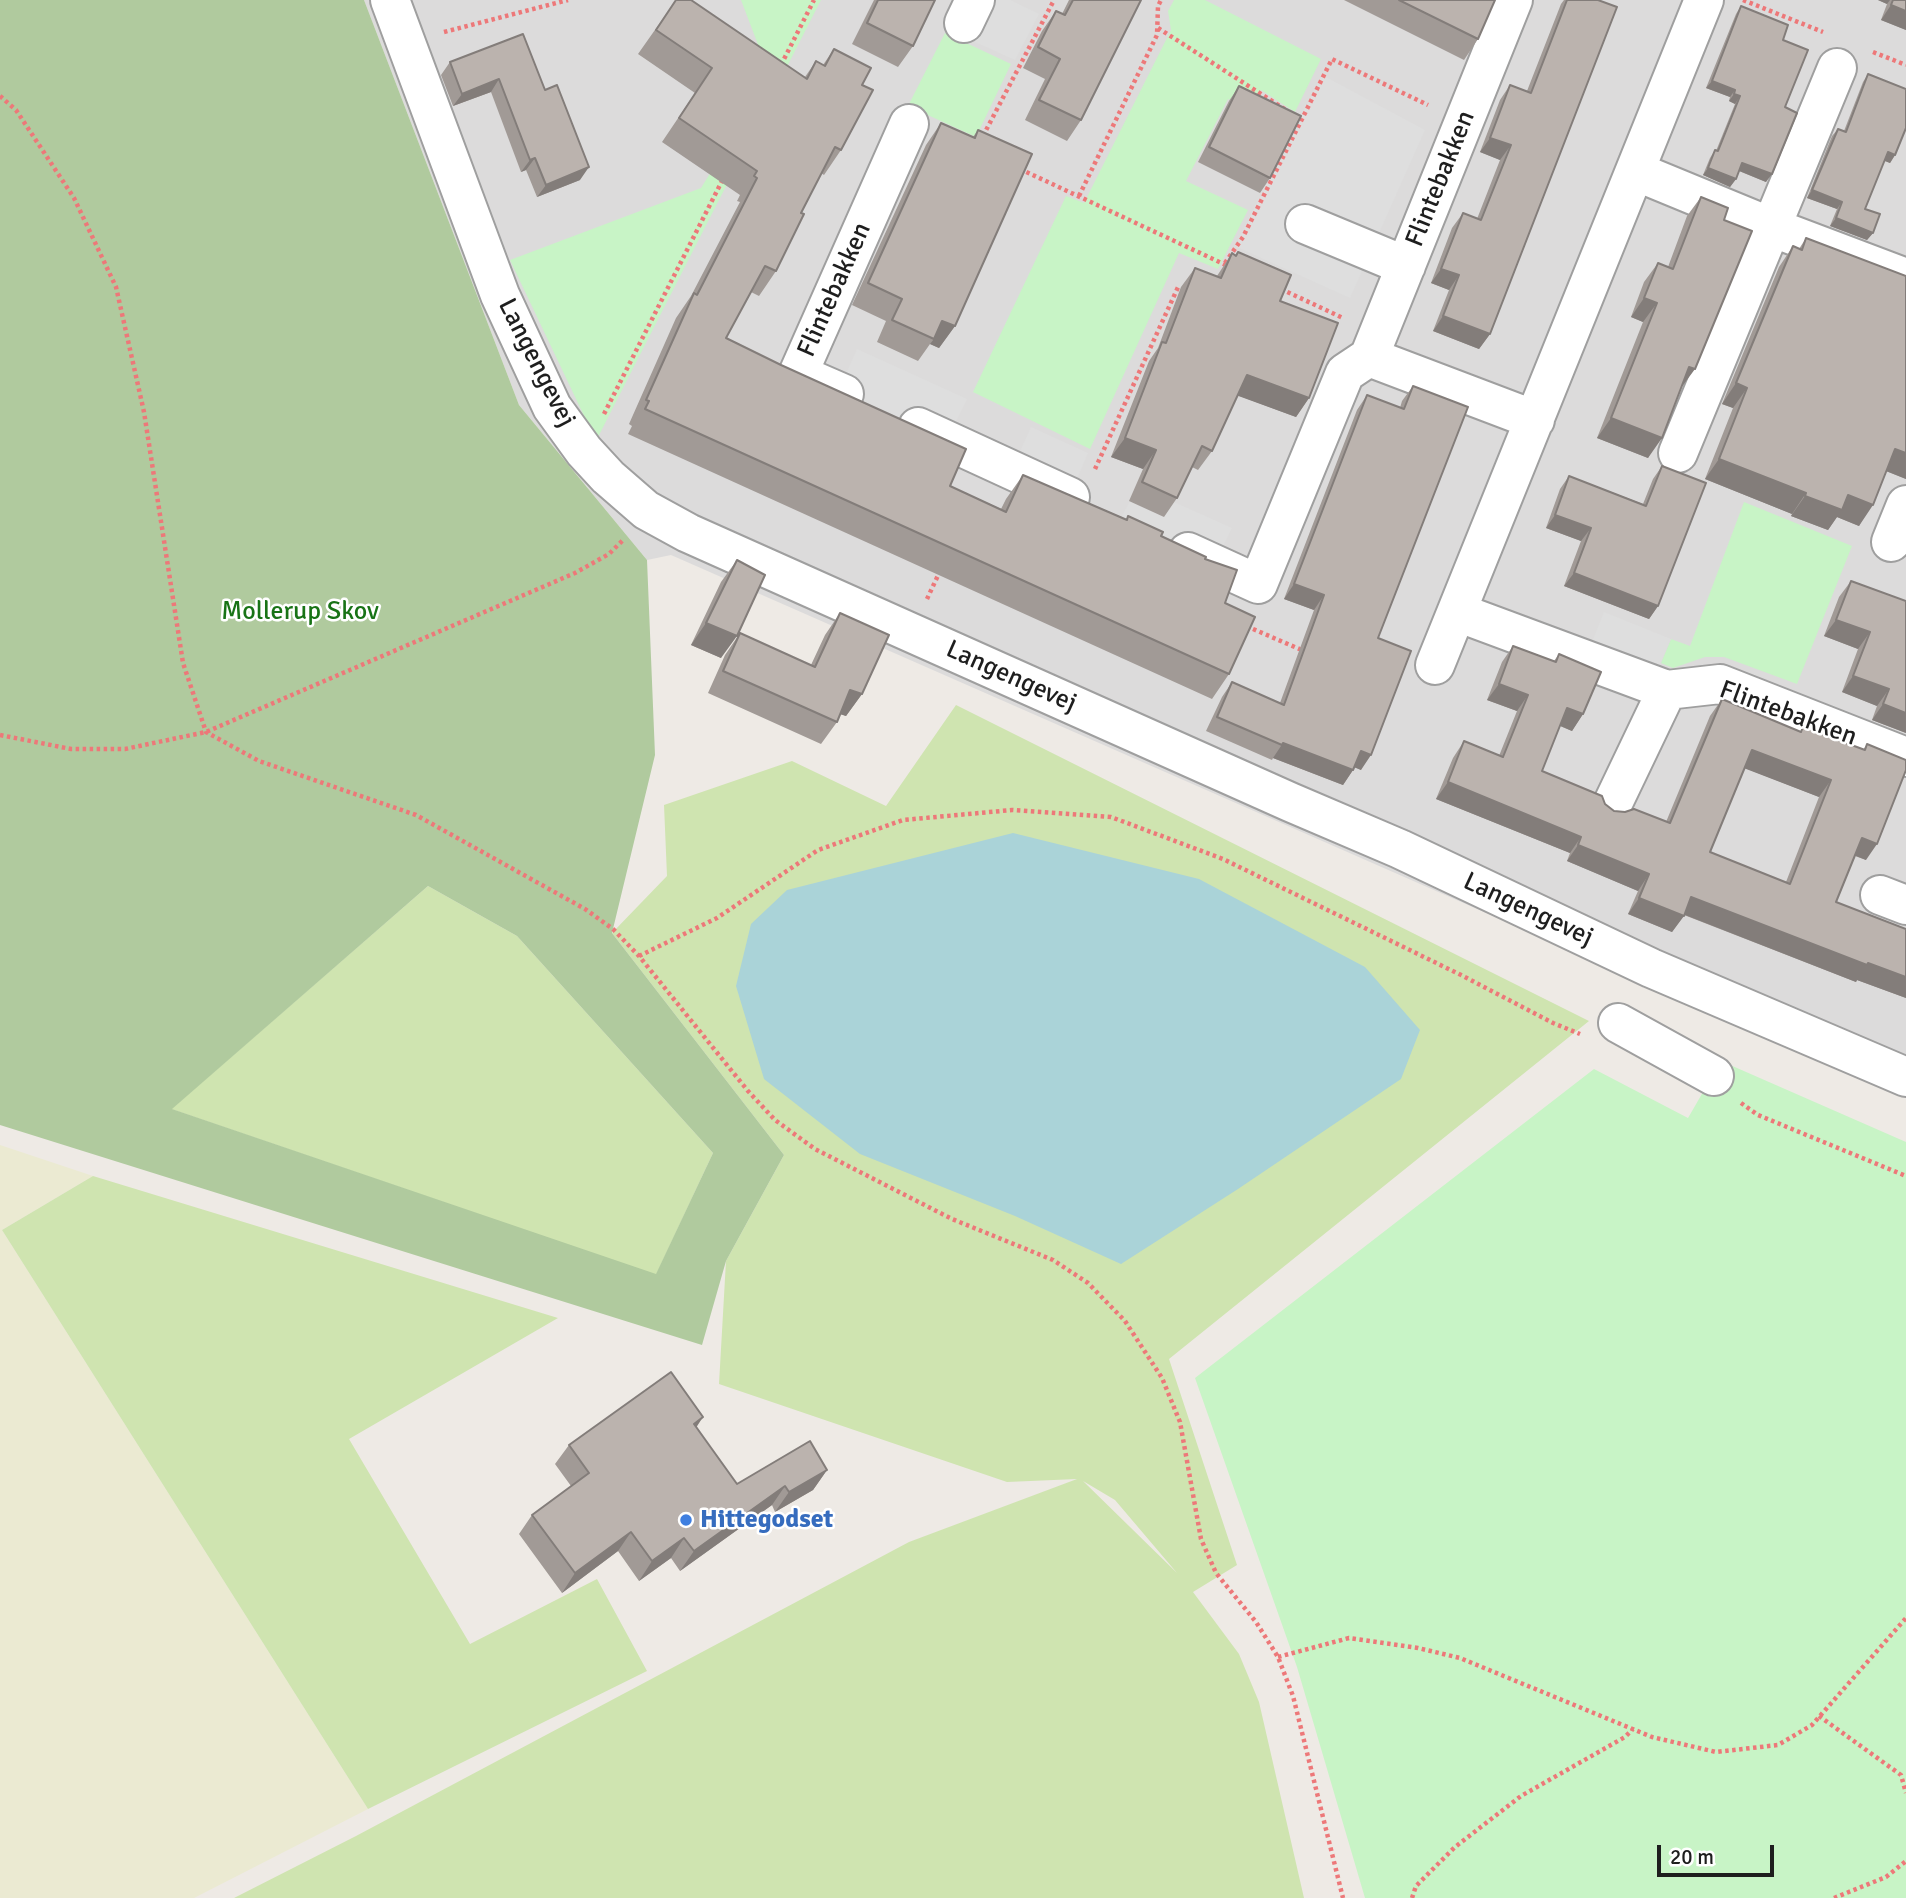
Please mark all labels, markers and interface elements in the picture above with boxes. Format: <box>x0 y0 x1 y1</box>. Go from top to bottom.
street label: Flintebakken <box>1400 106 1482 252</box>
street label: Flintebakken <box>791 218 879 362</box>
street label: Langengevej <box>490 294 582 432</box>
park label: Mollerup Skov <box>221 596 379 628</box>
street label: Langengevej <box>941 634 1081 720</box>
street label: Flintebakken <box>1715 675 1861 753</box>
street label: Langengevej <box>1458 866 1598 954</box>
place label: Hittegodset <box>700 1504 833 1536</box>
marker: Hittegodset <box>678 1512 694 1528</box>
scale bar <box>1661 1832 1778 1876</box>
text: 20 m <box>1670 1844 1714 1870</box>

